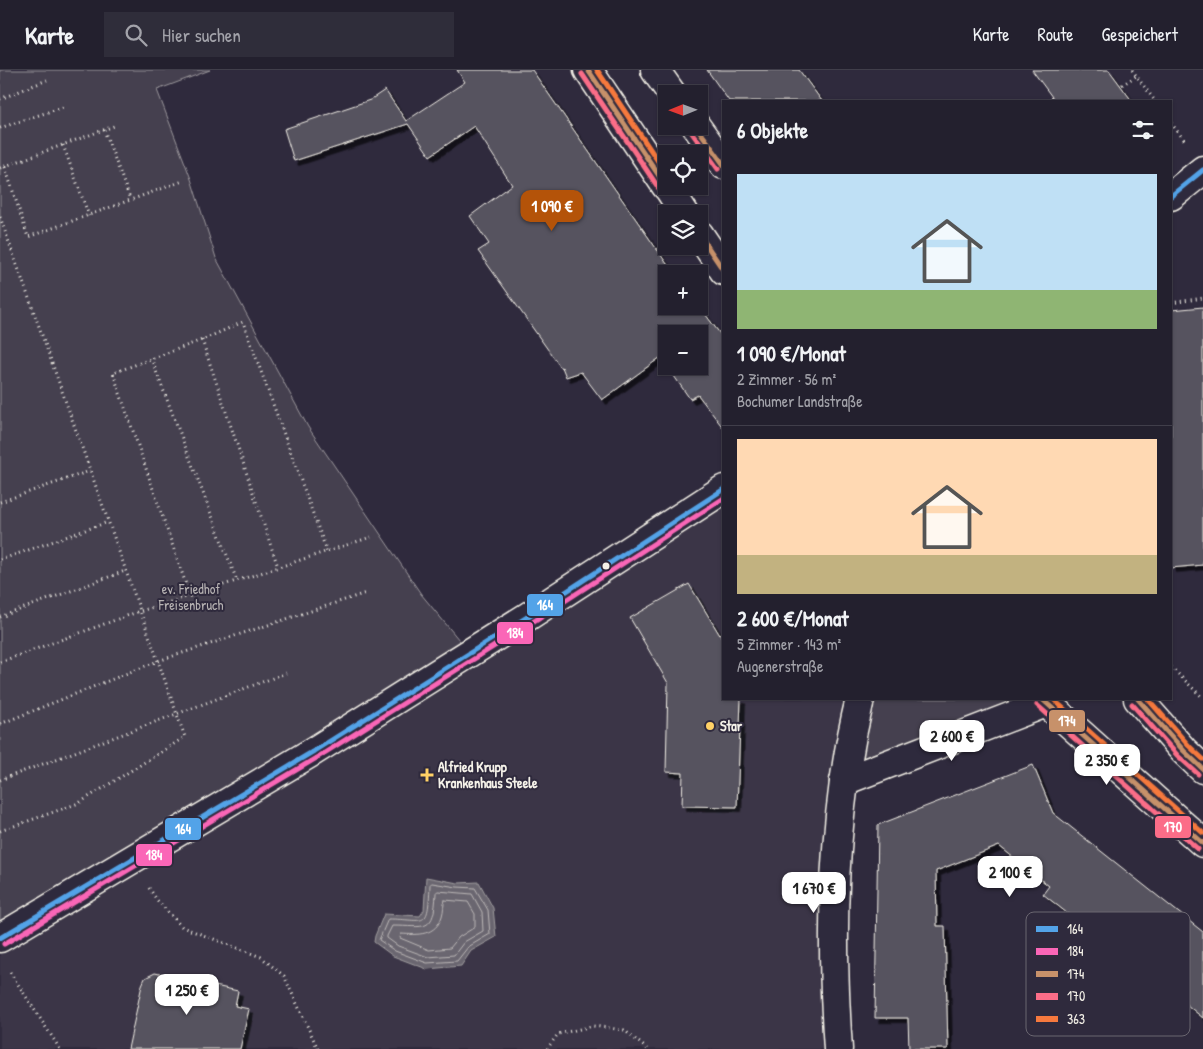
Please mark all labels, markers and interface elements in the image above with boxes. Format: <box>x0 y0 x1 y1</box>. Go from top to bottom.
search box <box>104 12 454 57</box>
text: Karte <box>25 19 74 51</box>
icon: search <box>122 21 150 49</box>
text: Hier suchen <box>162 22 241 48</box>
text: Karte <box>973 22 1010 47</box>
text: Route <box>1038 22 1074 47</box>
text: Gespeichert <box>1102 22 1178 47</box>
north arrow <box>658 85 708 135</box>
map controls <box>658 85 708 375</box>
text: 6 Objekte <box>737 116 808 145</box>
icon: filters <box>1129 116 1157 144</box>
button: locate <box>658 145 708 195</box>
pin: 1 090 € <box>506 190 598 232</box>
text: 1 090 € <box>531 195 573 217</box>
button: layers <box>658 205 708 255</box>
icon: home <box>902 206 992 296</box>
button: + <box>658 265 708 315</box>
button: − <box>658 325 708 375</box>
text: 1 090 €/Monat <box>737 339 846 368</box>
text: 2 Zimmer · 56 m² <box>737 368 836 390</box>
text: Bochumer Landstraße <box>737 390 863 412</box>
icon: home <box>902 472 992 562</box>
unlabelled marker <box>601 561 611 571</box>
park label: ev. Friedhof Freisenbruch <box>158 579 223 614</box>
line badge: 164 <box>526 593 564 617</box>
text: 164 <box>537 595 554 614</box>
text: 2 600 €/Monat <box>737 604 849 633</box>
line badge: 184 <box>496 621 534 645</box>
text: 184 <box>507 623 524 642</box>
text: 5 Zimmer · 143 m² <box>737 633 841 655</box>
text: Augenerstraße <box>737 655 823 677</box>
line badge: 174 <box>1048 709 1086 733</box>
text: 174 <box>1058 711 1076 730</box>
place label: Star <box>720 716 743 735</box>
marker: Star <box>704 720 716 732</box>
pin: 2 600 € <box>906 720 998 762</box>
text: 2 600 € <box>930 725 974 747</box>
pin: 2 350 € <box>1061 744 1153 786</box>
text: 2 350 € <box>1085 749 1129 771</box>
place label: Alfried Krupp Krankenhaus Steele <box>438 757 538 792</box>
marker: Alfried Krupp Krankenhaus Steele <box>420 768 434 782</box>
line badge: 170 <box>1154 815 1192 839</box>
line badge: 164 <box>164 817 202 841</box>
text: 170 <box>1164 817 1183 836</box>
text: 164 <box>175 819 192 838</box>
line badge: 184 <box>135 843 173 867</box>
text: 184 <box>146 845 163 864</box>
pin: 2 100 € <box>964 856 1056 898</box>
text: 2 100 € <box>989 861 1031 883</box>
pin: 1 670 € <box>768 872 860 914</box>
text: 1 670 € <box>793 877 835 899</box>
legend <box>1026 912 1190 1036</box>
text: 164 <box>1067 919 1083 938</box>
text: 184 <box>1067 941 1083 960</box>
text: 174 <box>1067 964 1084 983</box>
pin: 1 250 € <box>141 974 233 1016</box>
text: 1 250 € <box>166 979 208 1001</box>
text: 170 <box>1067 986 1085 1005</box>
text: 363 <box>1067 1009 1085 1028</box>

